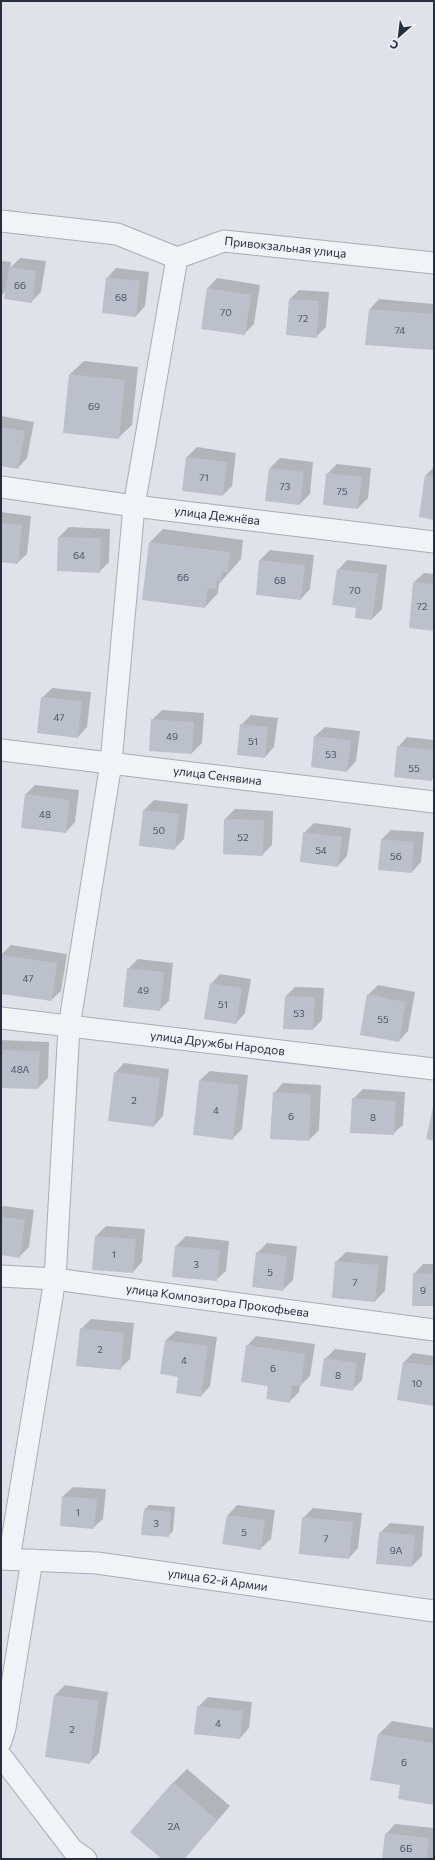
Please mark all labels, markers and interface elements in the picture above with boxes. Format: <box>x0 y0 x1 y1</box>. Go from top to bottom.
north arrow <box>379 16 419 56</box>
text: С <box>387 38 400 53</box>
street label: Привокзальная улица <box>224 233 347 260</box>
house number: 66 <box>14 279 26 291</box>
house number: 68 <box>115 291 127 303</box>
house number: 70 <box>220 306 232 318</box>
house number: 72 <box>298 312 309 324</box>
house number: 74 <box>395 324 405 336</box>
house number: 69 <box>88 400 100 412</box>
house number: 71 <box>199 471 209 483</box>
house number: 73 <box>280 480 291 492</box>
house number: 75 <box>337 485 348 497</box>
street label: улица Дежнёва <box>174 503 261 527</box>
house number: 64 <box>73 549 85 561</box>
house number: 66 <box>177 571 189 583</box>
house number: 68 <box>274 574 286 586</box>
house number: 70 <box>349 584 361 596</box>
house number: 72 <box>417 600 428 612</box>
house number: 47 <box>53 711 65 723</box>
house number: 49 <box>166 730 178 742</box>
house number: 51 <box>248 735 258 747</box>
house number: 53 <box>325 748 337 760</box>
house number: 55 <box>408 762 420 774</box>
street label: улица Сенявина <box>172 763 263 787</box>
house number: 48 <box>39 808 51 820</box>
house number: 50 <box>153 824 165 836</box>
house number: 52 <box>237 831 249 843</box>
house number: 54 <box>315 844 327 856</box>
house number: 56 <box>390 850 402 862</box>
house number: 47 <box>22 972 34 984</box>
house number: 49 <box>137 984 149 996</box>
house number: 51 <box>218 998 228 1010</box>
house number: 53 <box>293 1007 305 1019</box>
house number: 55 <box>377 1013 389 1025</box>
street label: улица Дружбы Народов <box>150 1028 286 1057</box>
house number: 48А <box>11 1063 29 1075</box>
house number: 2 <box>131 1094 137 1106</box>
house number: 4 <box>213 1104 219 1116</box>
house number: 6 <box>288 1110 294 1122</box>
house number: 8 <box>370 1111 376 1123</box>
house number: 1 <box>112 1248 116 1260</box>
house number: 3 <box>193 1258 199 1270</box>
house number: 5 <box>267 1266 273 1278</box>
house number: 7 <box>352 1276 358 1288</box>
street label: улица Композитора Прокофьева <box>125 1281 310 1319</box>
house number: 9 <box>420 1284 426 1296</box>
house number: 2 <box>97 1343 103 1355</box>
house number: 4 <box>181 1354 187 1366</box>
house number: 6 <box>270 1362 276 1374</box>
house number: 8 <box>335 1369 341 1381</box>
house number: 10 <box>412 1377 422 1389</box>
house number: 1 <box>76 1506 80 1518</box>
house number: 3 <box>153 1517 159 1529</box>
house number: 5 <box>241 1526 247 1538</box>
house number: 7 <box>323 1532 329 1544</box>
house number: 9А <box>390 1544 402 1556</box>
street label: улица 62-й Армии <box>167 1565 269 1593</box>
house number: 4 <box>215 1717 221 1729</box>
house number: 2 <box>69 1723 75 1735</box>
house number: 6 <box>401 1756 407 1768</box>
house number: 2А <box>168 1820 180 1832</box>
house number: 6Б <box>400 1842 412 1854</box>

